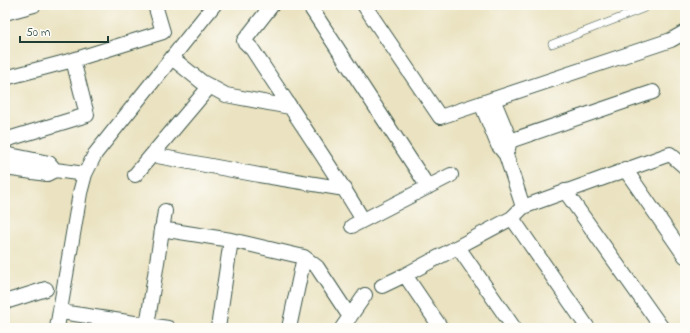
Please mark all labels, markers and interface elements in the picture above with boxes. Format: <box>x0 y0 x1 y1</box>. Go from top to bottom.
scale bar <box>20 18 108 44</box>
text: 50 m <box>26 24 50 42</box>

